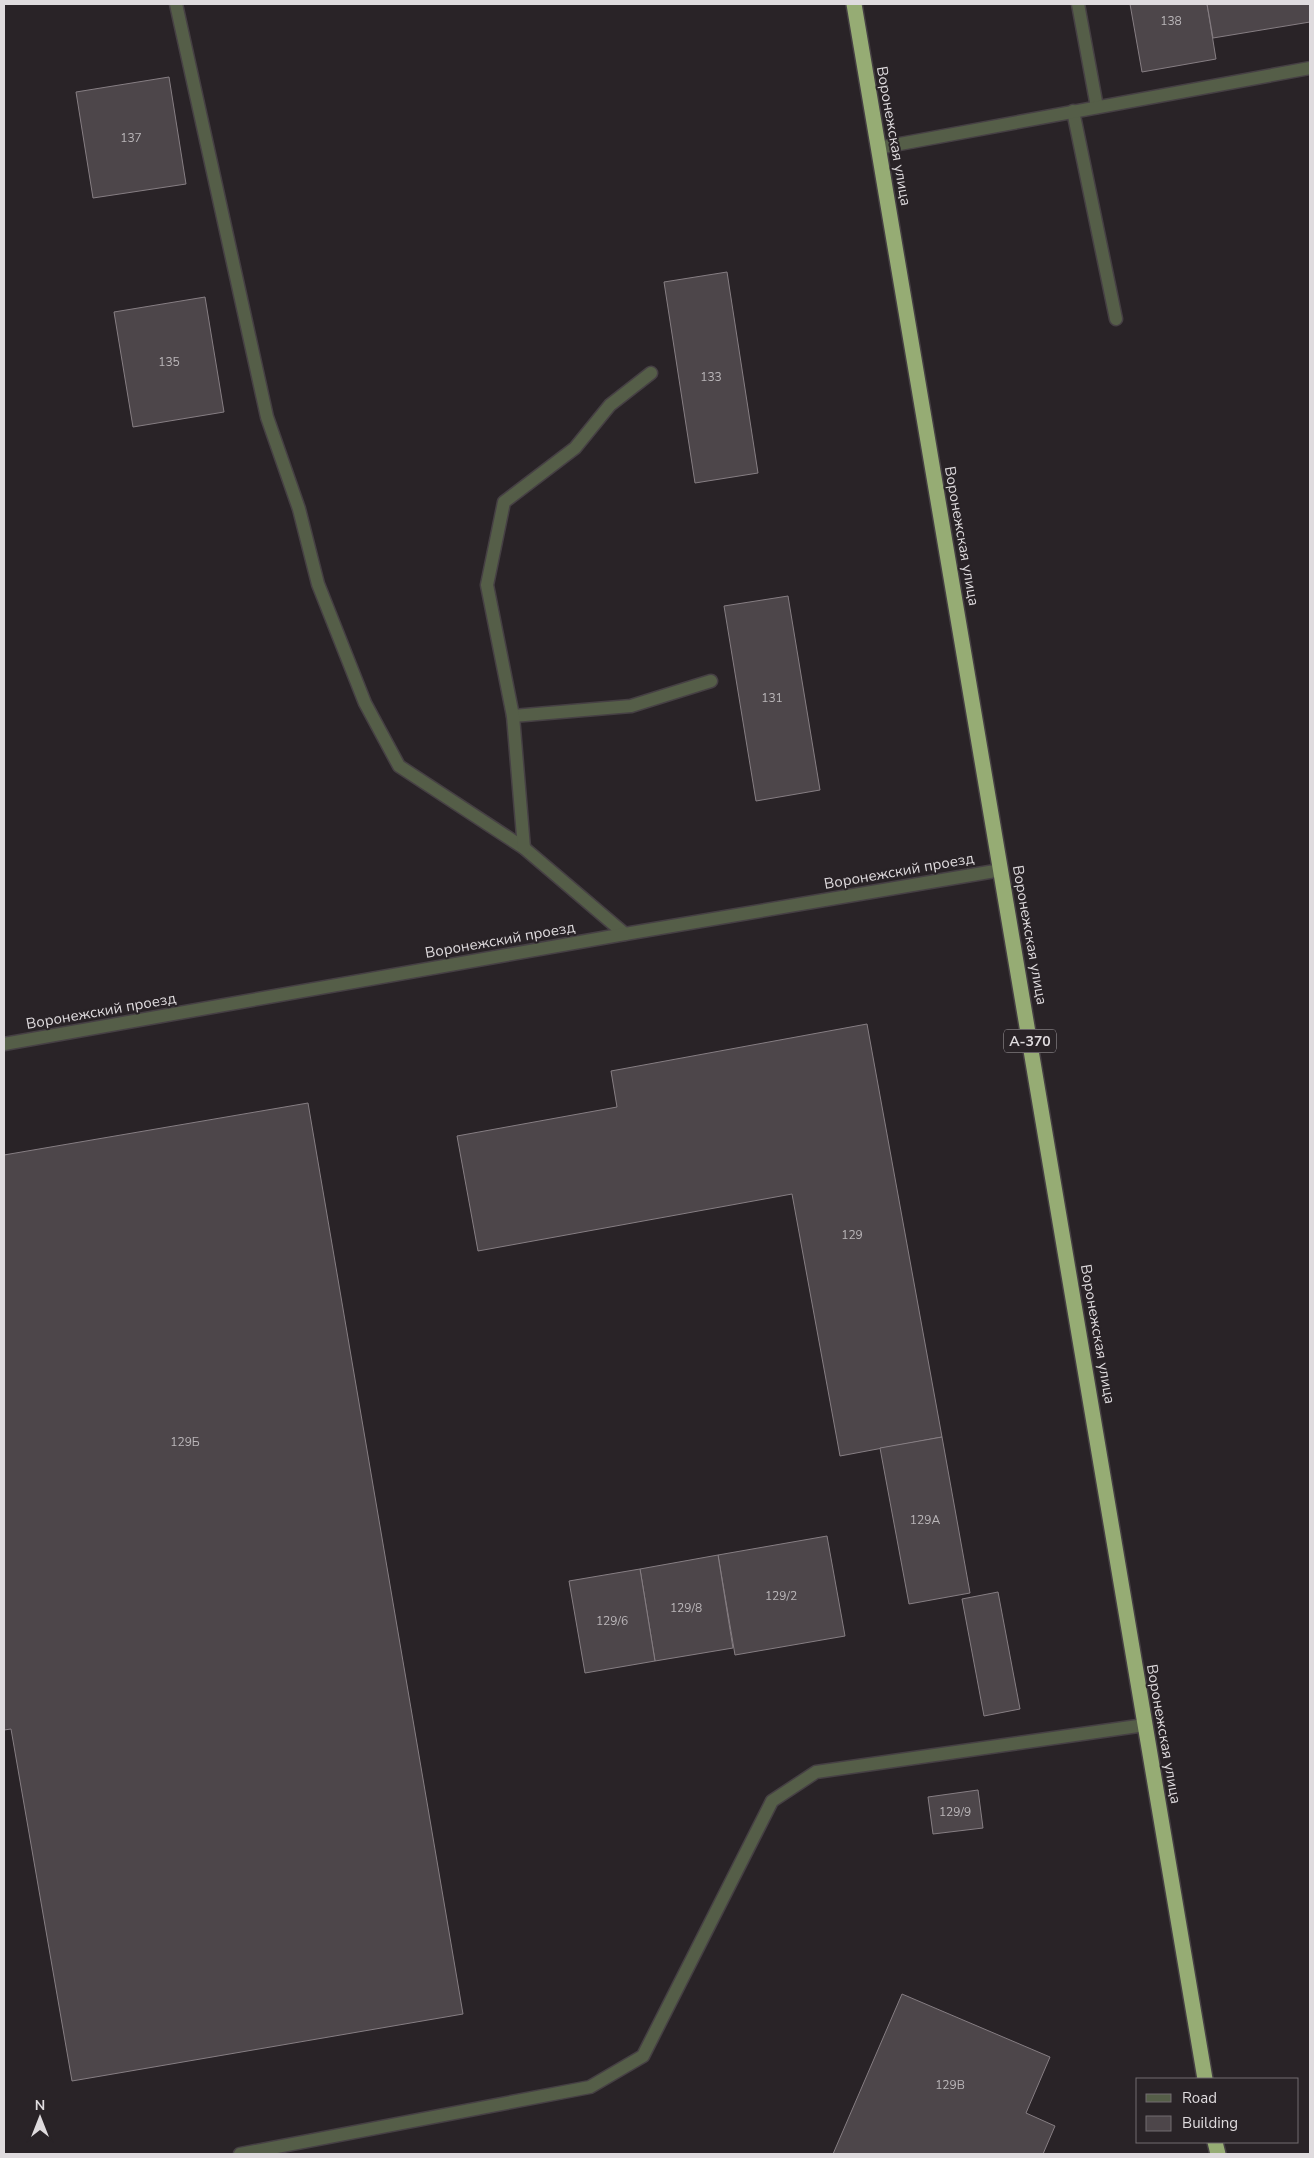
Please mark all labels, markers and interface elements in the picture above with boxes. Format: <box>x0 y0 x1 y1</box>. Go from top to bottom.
house number: 138 <box>1160 13 1182 29</box>
street label: Воронежская улица <box>872 65 916 207</box>
house number: 137 <box>120 130 142 146</box>
house number: 135 <box>158 354 180 370</box>
house number: 133 <box>700 369 722 385</box>
street label: Воронежская улица <box>940 465 984 607</box>
house number: 131 <box>761 690 783 706</box>
street label: Воронежский проезд <box>822 848 976 894</box>
street label: Воронежская улица <box>1008 864 1052 1006</box>
street label: Воронежский проезд <box>423 917 577 963</box>
street label: Воронежский проезд <box>24 988 178 1034</box>
road number: А-370 <box>1004 1030 1056 1052</box>
house number: 129 <box>841 1227 863 1243</box>
street label: Воронежская улица <box>1076 1263 1120 1405</box>
house number: 129Б <box>170 1434 200 1450</box>
house number: 129А <box>910 1512 940 1528</box>
house number: 129/2 <box>765 1588 797 1604</box>
house number: 129/8 <box>670 1600 702 1616</box>
house number: 129/6 <box>596 1613 628 1629</box>
street label: Воронежская улица <box>1142 1663 1186 1805</box>
house number: 129/9 <box>939 1804 971 1820</box>
house number: 129В <box>935 2077 965 2093</box>
legend <box>1136 2078 1299 2143</box>
text: Road <box>1182 2088 1217 2108</box>
north arrow <box>15 2093 65 2143</box>
text: N <box>35 2096 45 2115</box>
text: Building <box>1182 2113 1238 2133</box>

